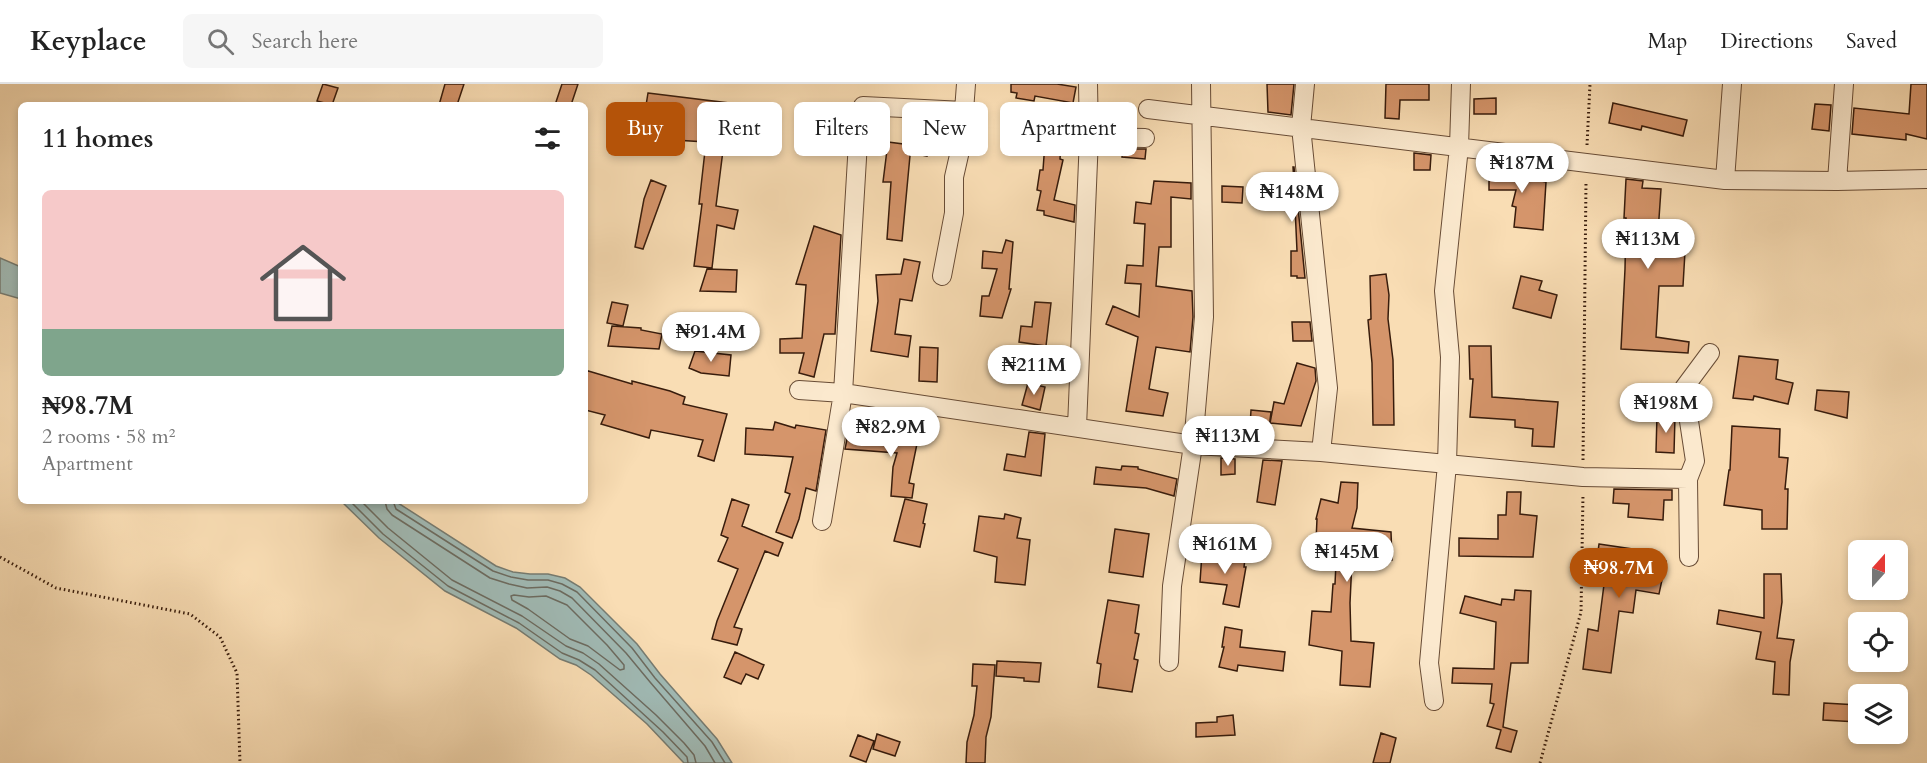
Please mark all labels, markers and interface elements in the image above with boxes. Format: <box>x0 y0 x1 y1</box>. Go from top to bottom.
search box <box>183 14 603 68</box>
text: Keyplace <box>30 22 147 60</box>
icon: search <box>204 25 237 58</box>
text: Search here <box>252 26 358 56</box>
text: Map <box>1647 27 1687 56</box>
text: Directions <box>1720 27 1813 56</box>
text: Saved <box>1846 27 1897 56</box>
chip: Buy <box>606 102 685 156</box>
chip: Rent <box>697 102 782 156</box>
chip: Filters <box>794 102 890 156</box>
chip: New <box>902 102 988 156</box>
chip: Apartment <box>1000 102 1137 156</box>
text: 11 homes <box>42 121 153 156</box>
icon: filters <box>531 122 564 155</box>
pin: ₦187M <box>1480 143 1564 194</box>
text: ₦187M <box>1490 149 1554 176</box>
pin: ₦148M <box>1250 172 1334 223</box>
text: ₦148M <box>1260 178 1324 205</box>
pin: ₦113M <box>1606 219 1690 270</box>
text: ₦113M <box>1616 225 1680 252</box>
icon: home <box>249 229 357 337</box>
pin: ₦91.4M <box>662 312 760 363</box>
text: ₦91.4M <box>676 318 746 345</box>
pin: ₦211M <box>992 345 1076 396</box>
text: ₦211M <box>1002 351 1066 378</box>
pin: ₦198M <box>1624 383 1708 434</box>
text: ₦98.7M <box>42 388 134 423</box>
text: ₦198M <box>1634 389 1698 416</box>
pin: ₦82.9M <box>842 407 940 458</box>
text: ₦82.9M <box>856 413 926 440</box>
pin: ₦113M <box>1186 416 1270 467</box>
text: ₦113M <box>1196 422 1260 449</box>
text: 2 rooms · 58 m² <box>42 423 175 450</box>
text: Apartment <box>42 450 133 477</box>
pin: ₦161M <box>1183 524 1267 575</box>
text: ₦161M <box>1193 530 1257 557</box>
pin: ₦145M <box>1305 532 1389 583</box>
text: ₦145M <box>1315 538 1379 565</box>
north arrow <box>1848 540 1908 600</box>
map controls <box>1848 540 1908 744</box>
pin: ₦98.7M <box>1570 548 1668 599</box>
text: ₦98.7M <box>1584 554 1654 581</box>
button: locate <box>1848 612 1908 672</box>
button: layers <box>1848 684 1908 744</box>

